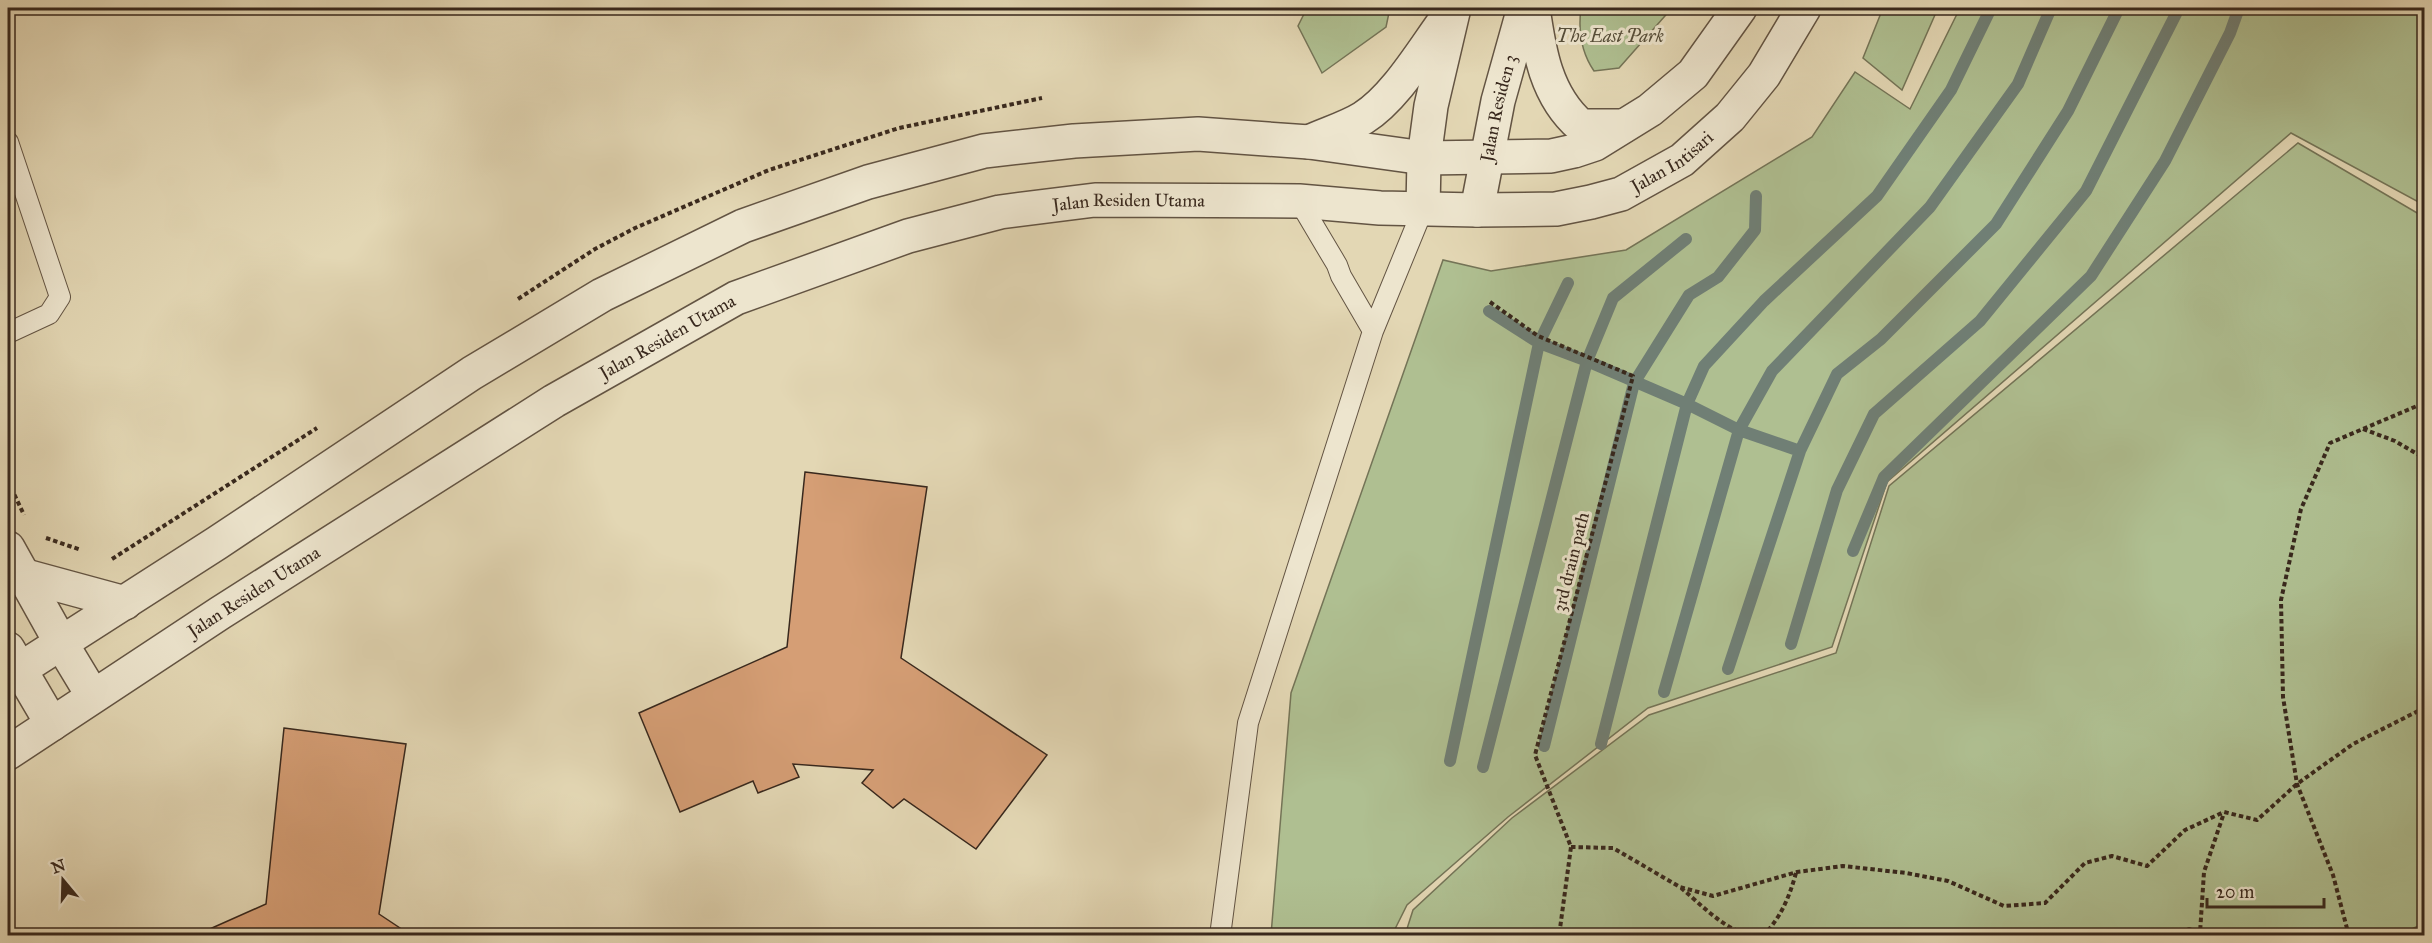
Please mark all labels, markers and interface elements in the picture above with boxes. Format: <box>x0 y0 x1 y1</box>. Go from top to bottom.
park label: The East Park <box>1556 25 1664 47</box>
street label: Jalan Residen 3 <box>1475 52 1521 166</box>
street label: Jalan Intisari <box>1625 126 1718 199</box>
street label: Jalan Residen Utama <box>1049 189 1205 218</box>
street label: Jalan Residen Utama <box>594 289 740 386</box>
street label: 3rd drain path <box>1548 510 1594 614</box>
street label: Jalan Residen Utama <box>182 541 324 644</box>
north arrow <box>33 850 93 910</box>
text: N <box>49 855 68 877</box>
scale bar <box>2207 871 2324 909</box>
text: 20 m <box>2216 881 2254 903</box>

